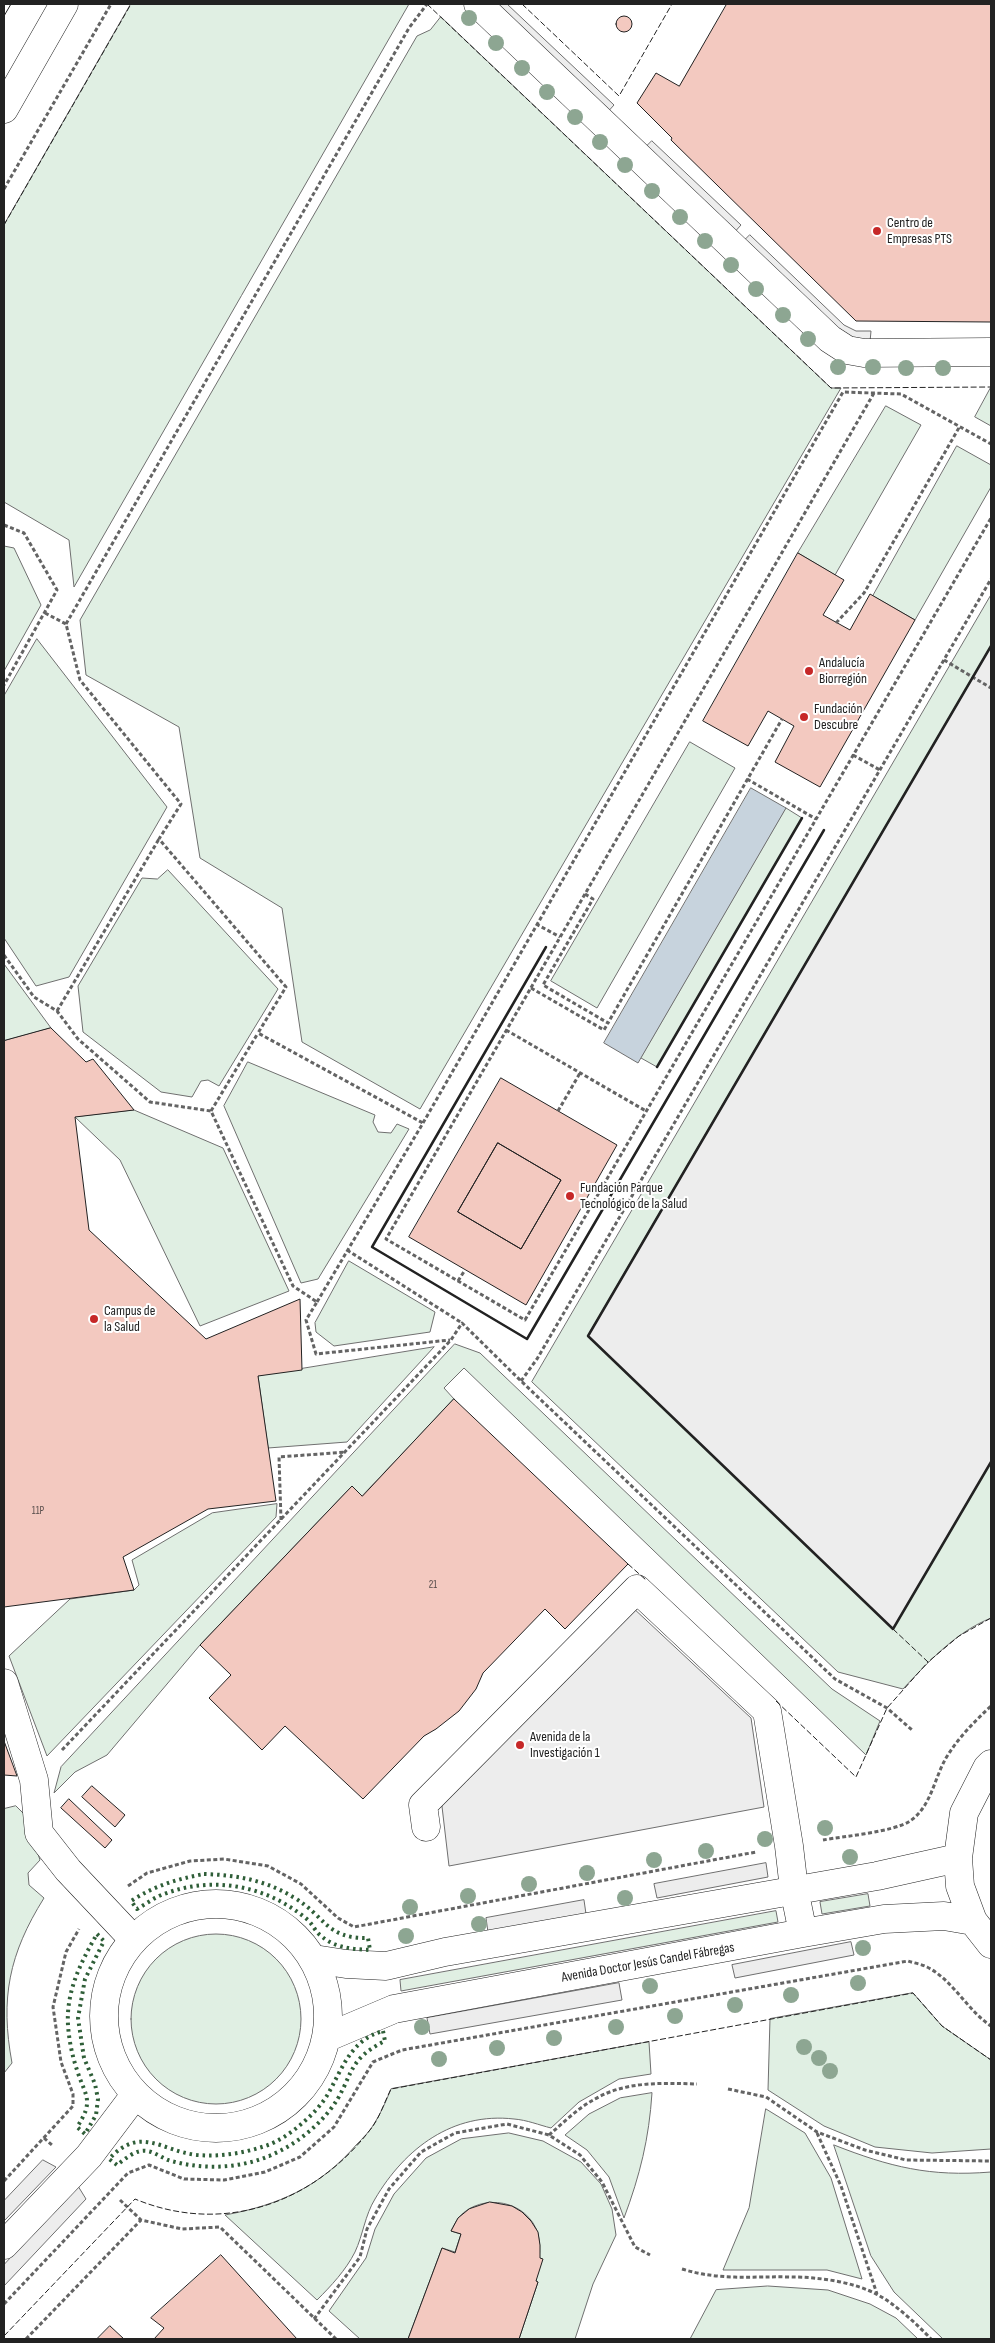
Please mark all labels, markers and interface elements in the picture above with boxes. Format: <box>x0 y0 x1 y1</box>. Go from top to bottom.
place label: Centro de Empresas PTS <box>887 215 952 248</box>
marker: Centro de Empresas PTS <box>871 225 883 237</box>
place label: Andalucía Biorregión <box>819 655 867 688</box>
marker: Andalucía Biorregión <box>803 665 815 677</box>
place label: Fundación Descubre <box>814 701 862 734</box>
marker: Fundación Descubre <box>798 711 810 723</box>
place label: Fundación Parque Tecnológico de la Salud <box>580 1180 687 1212</box>
marker: Fundación Parque Tecnológico de la Salud <box>564 1190 576 1202</box>
place label: Campus de la Salud <box>104 1303 155 1335</box>
marker: Campus de la Salud <box>88 1313 100 1325</box>
house number: 11P <box>32 1504 44 1518</box>
house number: 21 <box>429 1578 437 1592</box>
place label: Avenida de la Investigación 1 <box>530 1729 600 1761</box>
marker: Avenida de la Investigación 1 <box>514 1739 526 1751</box>
street label: Avenida Doctor Jesús Candel Fábregas <box>560 1939 736 1987</box>

